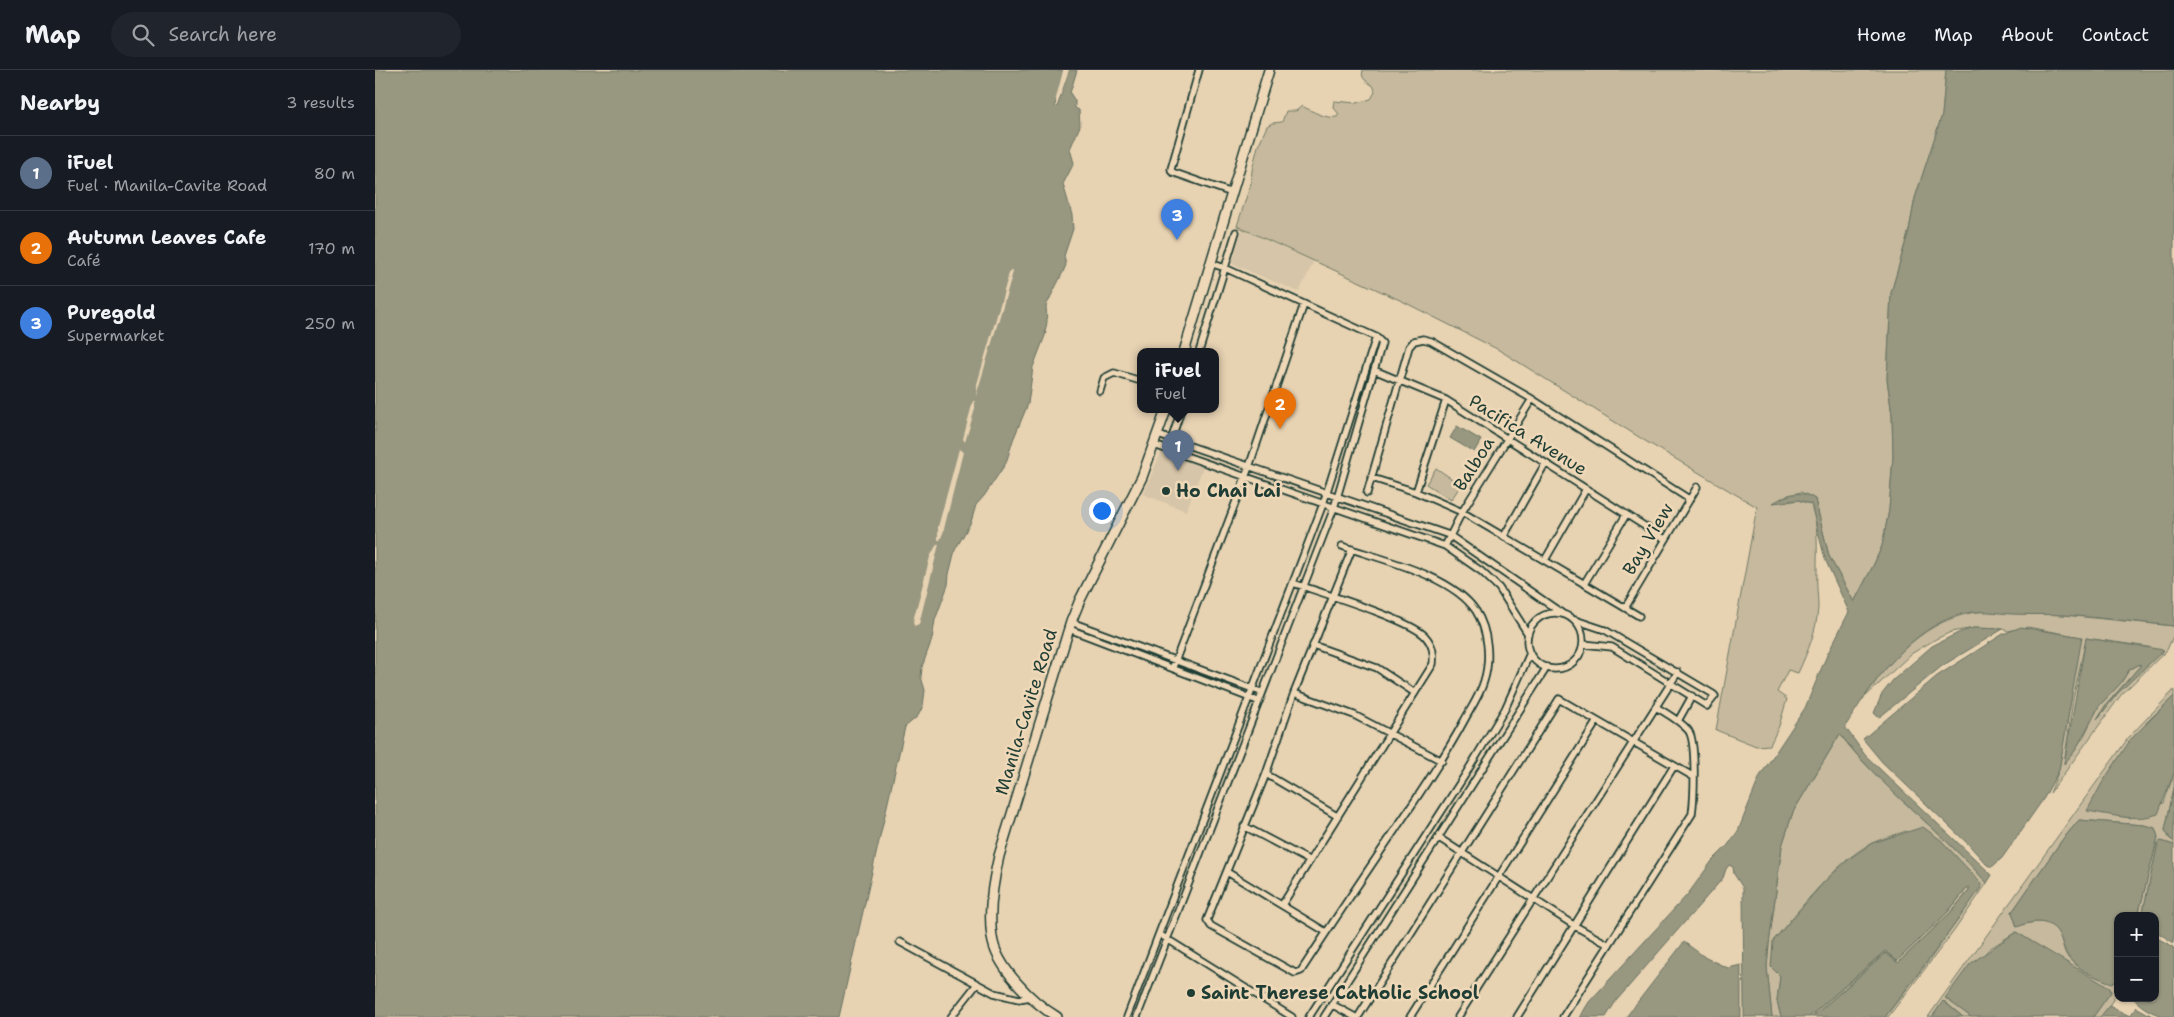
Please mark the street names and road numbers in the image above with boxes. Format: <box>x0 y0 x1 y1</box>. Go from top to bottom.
street label: Pacifica Avenue <box>1464 389 1592 481</box>
street label: Balboa <box>1448 432 1500 496</box>
street label: Bay View <box>1617 498 1679 580</box>
street label: Manila-Cavite Road <box>989 626 1063 798</box>

